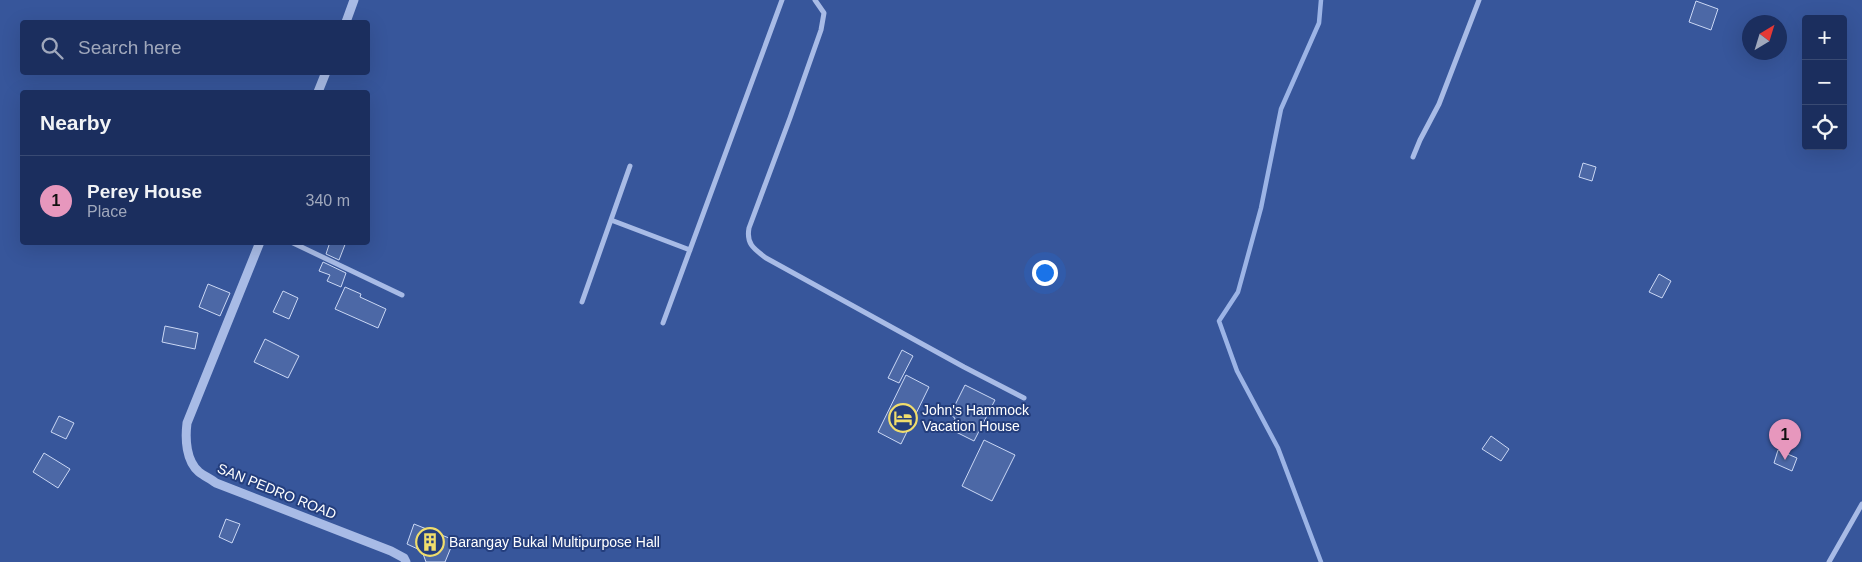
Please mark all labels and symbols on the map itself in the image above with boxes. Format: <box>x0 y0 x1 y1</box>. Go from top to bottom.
north arrow <box>1742 15 1787 60</box>
your location <box>1032 260 1058 286</box>
place label: John's Hammock Vacation House <box>922 402 1030 434</box>
hotel icon: John's Hammock Vacation House <box>888 403 918 433</box>
pin: 1 <box>1769 419 1801 460</box>
street label: SAN PEDRO ROAD <box>215 460 339 522</box>
building icon: Barangay Bukal Multipurpose Hall <box>415 527 445 557</box>
place label: Barangay Bukal Multipurpose Hall <box>449 534 660 550</box>

